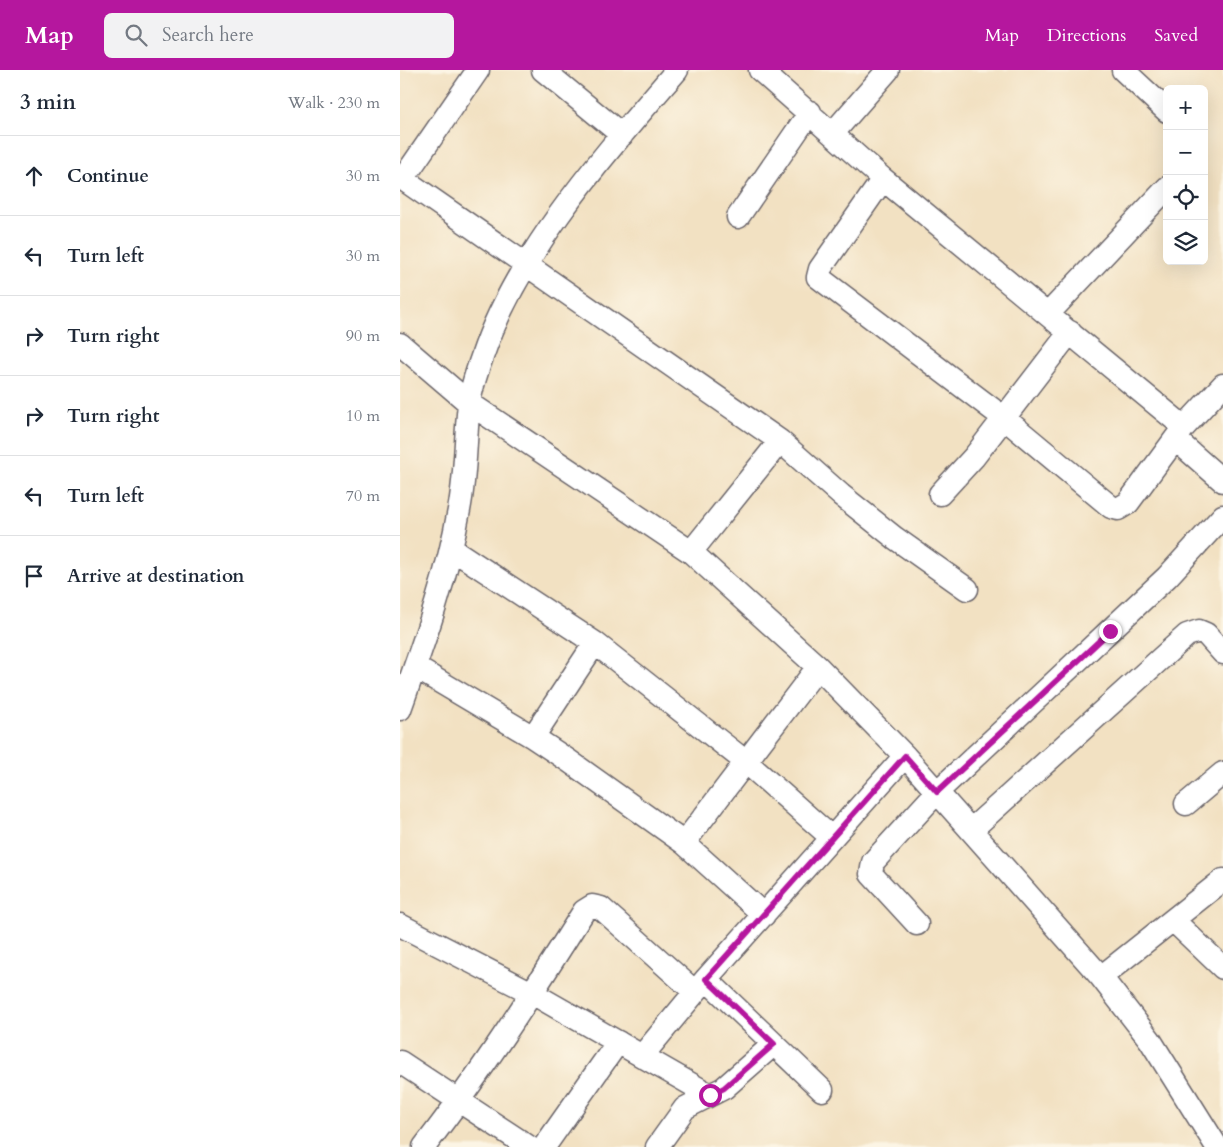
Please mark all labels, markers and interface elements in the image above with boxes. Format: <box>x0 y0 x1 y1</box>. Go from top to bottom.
search box <box>104 13 454 58</box>
text: Map <box>25 19 74 52</box>
icon: search <box>122 21 150 49</box>
text: Search here <box>162 22 254 48</box>
text: Map <box>985 23 1019 48</box>
text: Directions <box>1047 23 1126 48</box>
text: Saved <box>1154 23 1198 48</box>
map controls <box>1163 85 1208 265</box>
button: + <box>1163 85 1208 130</box>
text: 3 min <box>20 88 76 117</box>
text: Walk · 230 m <box>288 92 380 114</box>
button: − <box>1163 130 1208 175</box>
icon: ahead <box>20 162 48 190</box>
text: Continue <box>67 163 149 189</box>
text: 30 m <box>346 165 380 187</box>
button: locate <box>1163 175 1208 220</box>
button: layers <box>1163 220 1208 265</box>
icon: left <box>20 242 48 270</box>
text: Turn left <box>67 243 144 269</box>
text: 30 m <box>346 245 380 267</box>
icon: right <box>20 322 48 350</box>
text: Turn right <box>67 323 159 349</box>
text: 90 m <box>346 325 380 347</box>
icon: right <box>20 402 48 430</box>
text: Turn right <box>67 403 159 429</box>
text: 10 m <box>346 405 380 427</box>
icon: left <box>20 482 48 510</box>
text: Turn left <box>67 483 144 509</box>
text: 70 m <box>346 485 380 507</box>
icon: arrive <box>20 562 48 590</box>
text: Arrive at destination <box>67 563 244 589</box>
route end <box>1099 620 1122 643</box>
route start <box>699 1084 722 1107</box>

